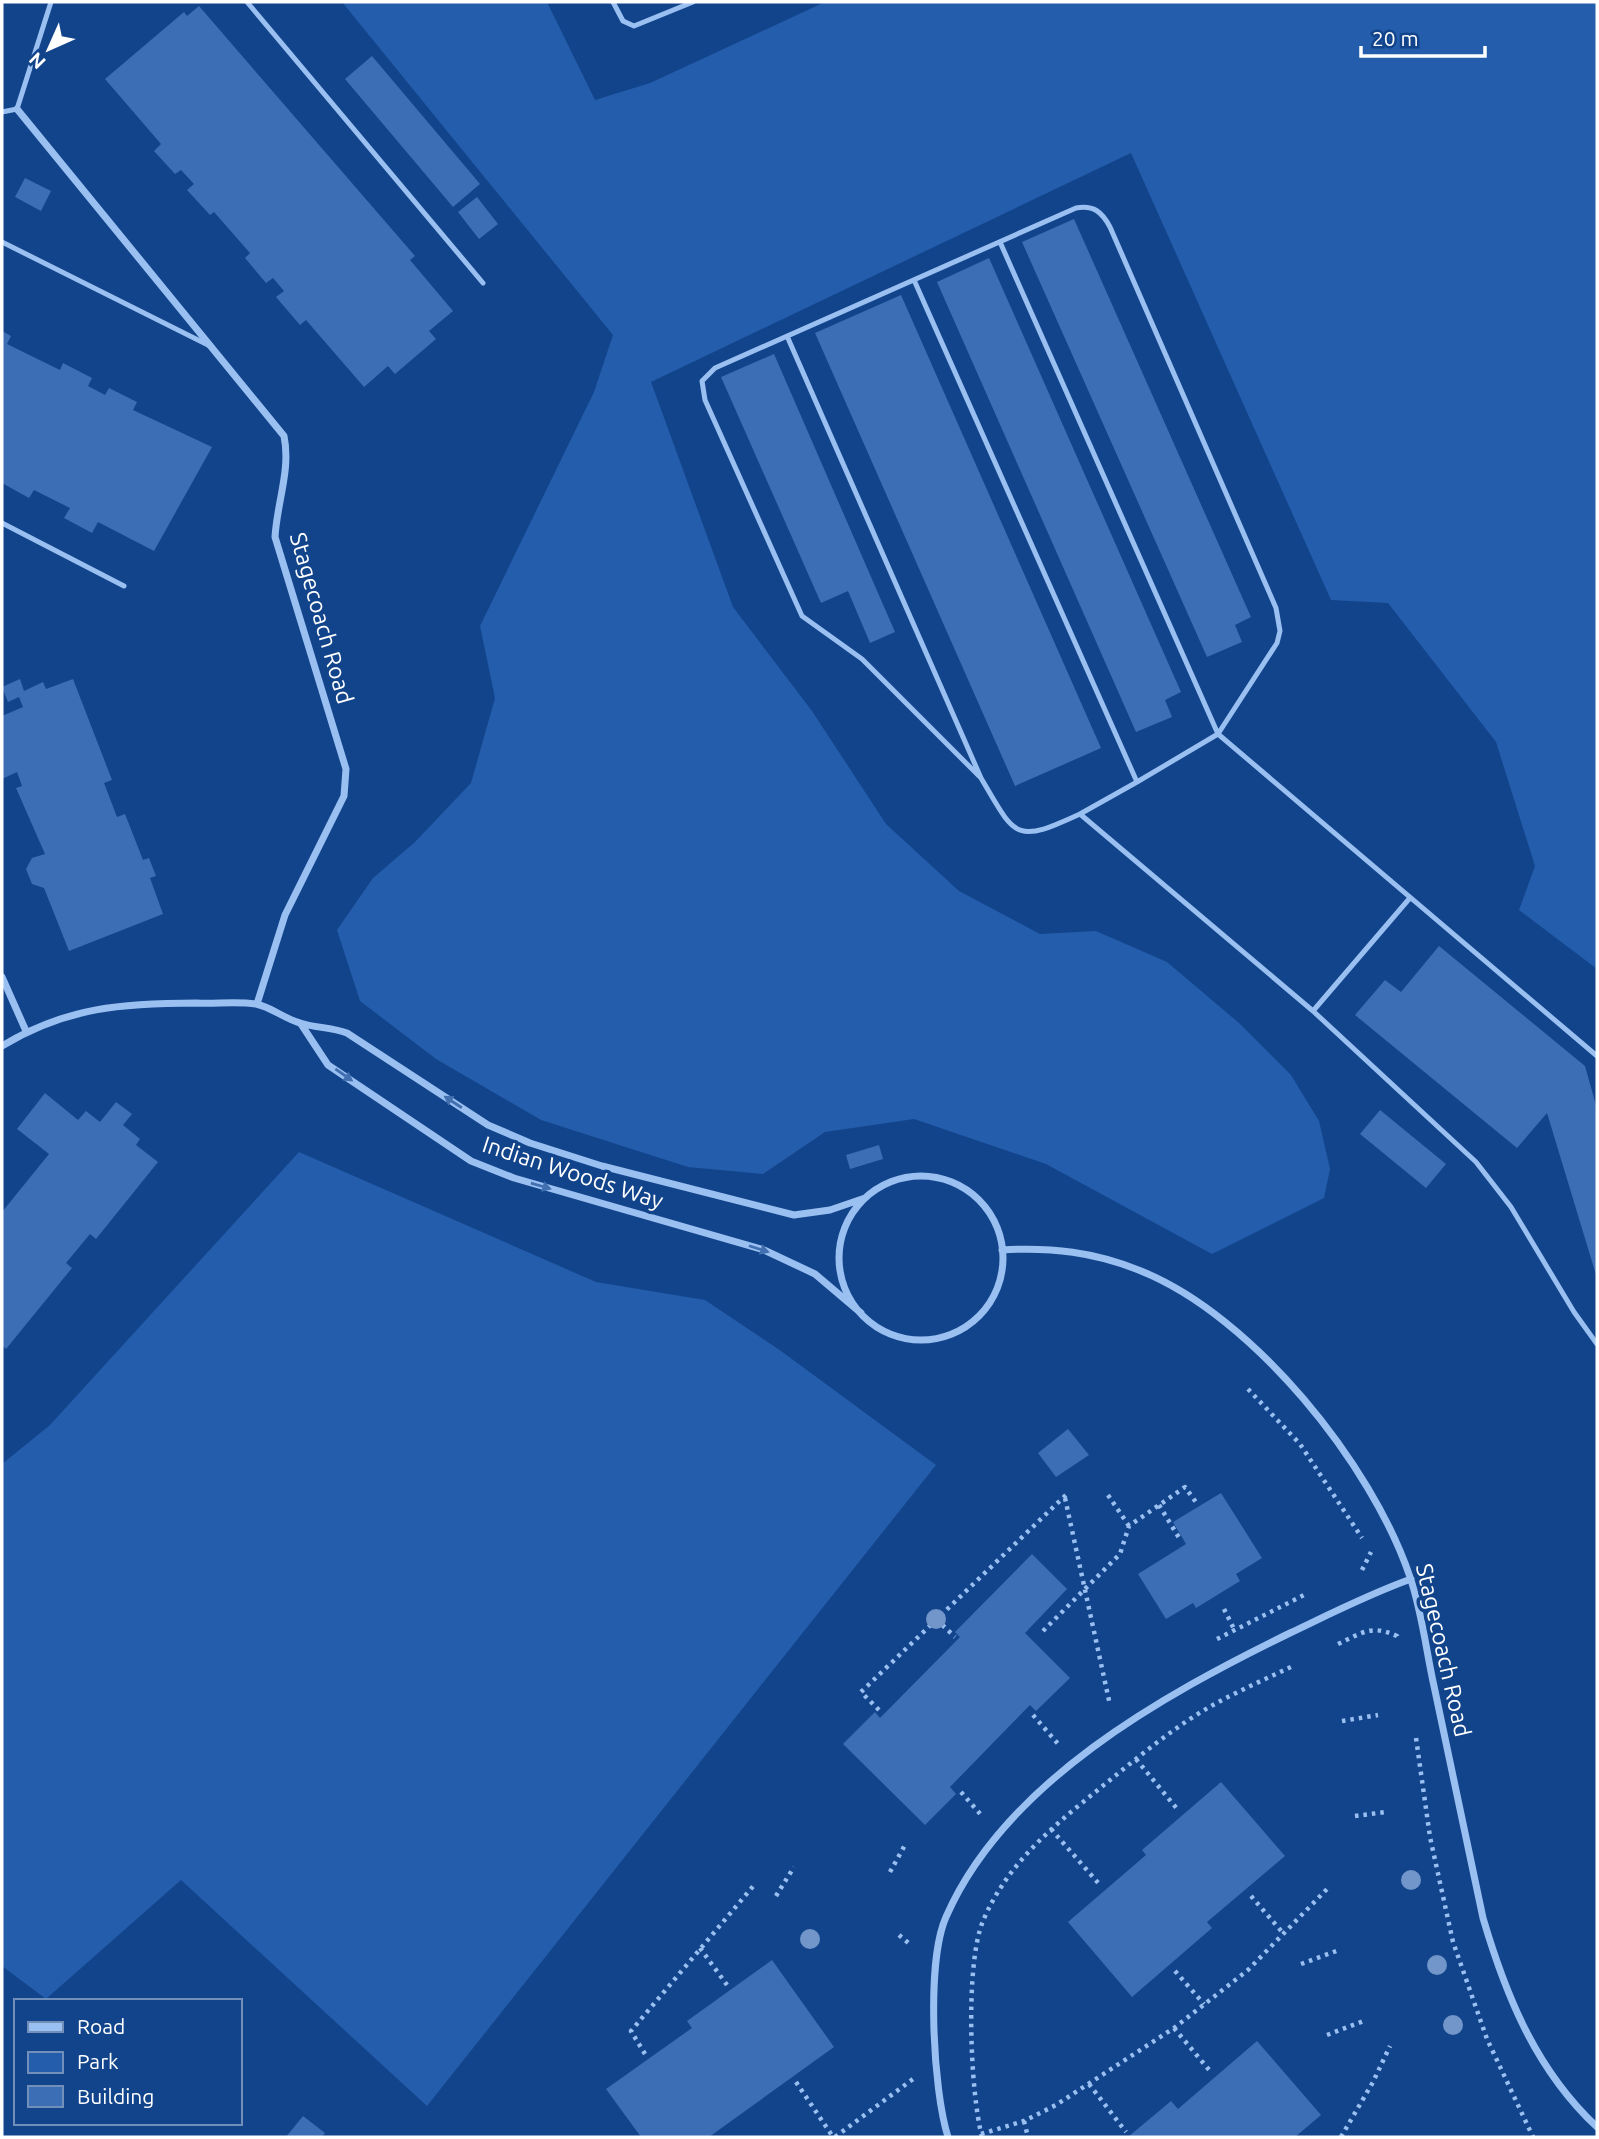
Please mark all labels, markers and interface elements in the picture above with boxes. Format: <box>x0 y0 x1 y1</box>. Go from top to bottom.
north arrow <box>14 14 84 84</box>
scale bar <box>1361 14 1485 58</box>
text: 20 m <box>1372 26 1419 50</box>
text: N <box>24 48 50 74</box>
street label: Stagecoach Road <box>286 530 358 706</box>
one-way arrow <box>335 1068 353 1082</box>
one-way arrow <box>443 1095 463 1108</box>
street label: Indian Woods Way <box>479 1131 667 1213</box>
one-way arrow <box>530 1181 551 1191</box>
one-way arrow <box>749 1244 770 1255</box>
street label: Stagecoach Road <box>1412 1561 1476 1739</box>
legend <box>14 1999 242 2125</box>
text: Road <box>77 2014 125 2038</box>
text: Park <box>77 2049 119 2073</box>
text: Building <box>77 2084 154 2108</box>

